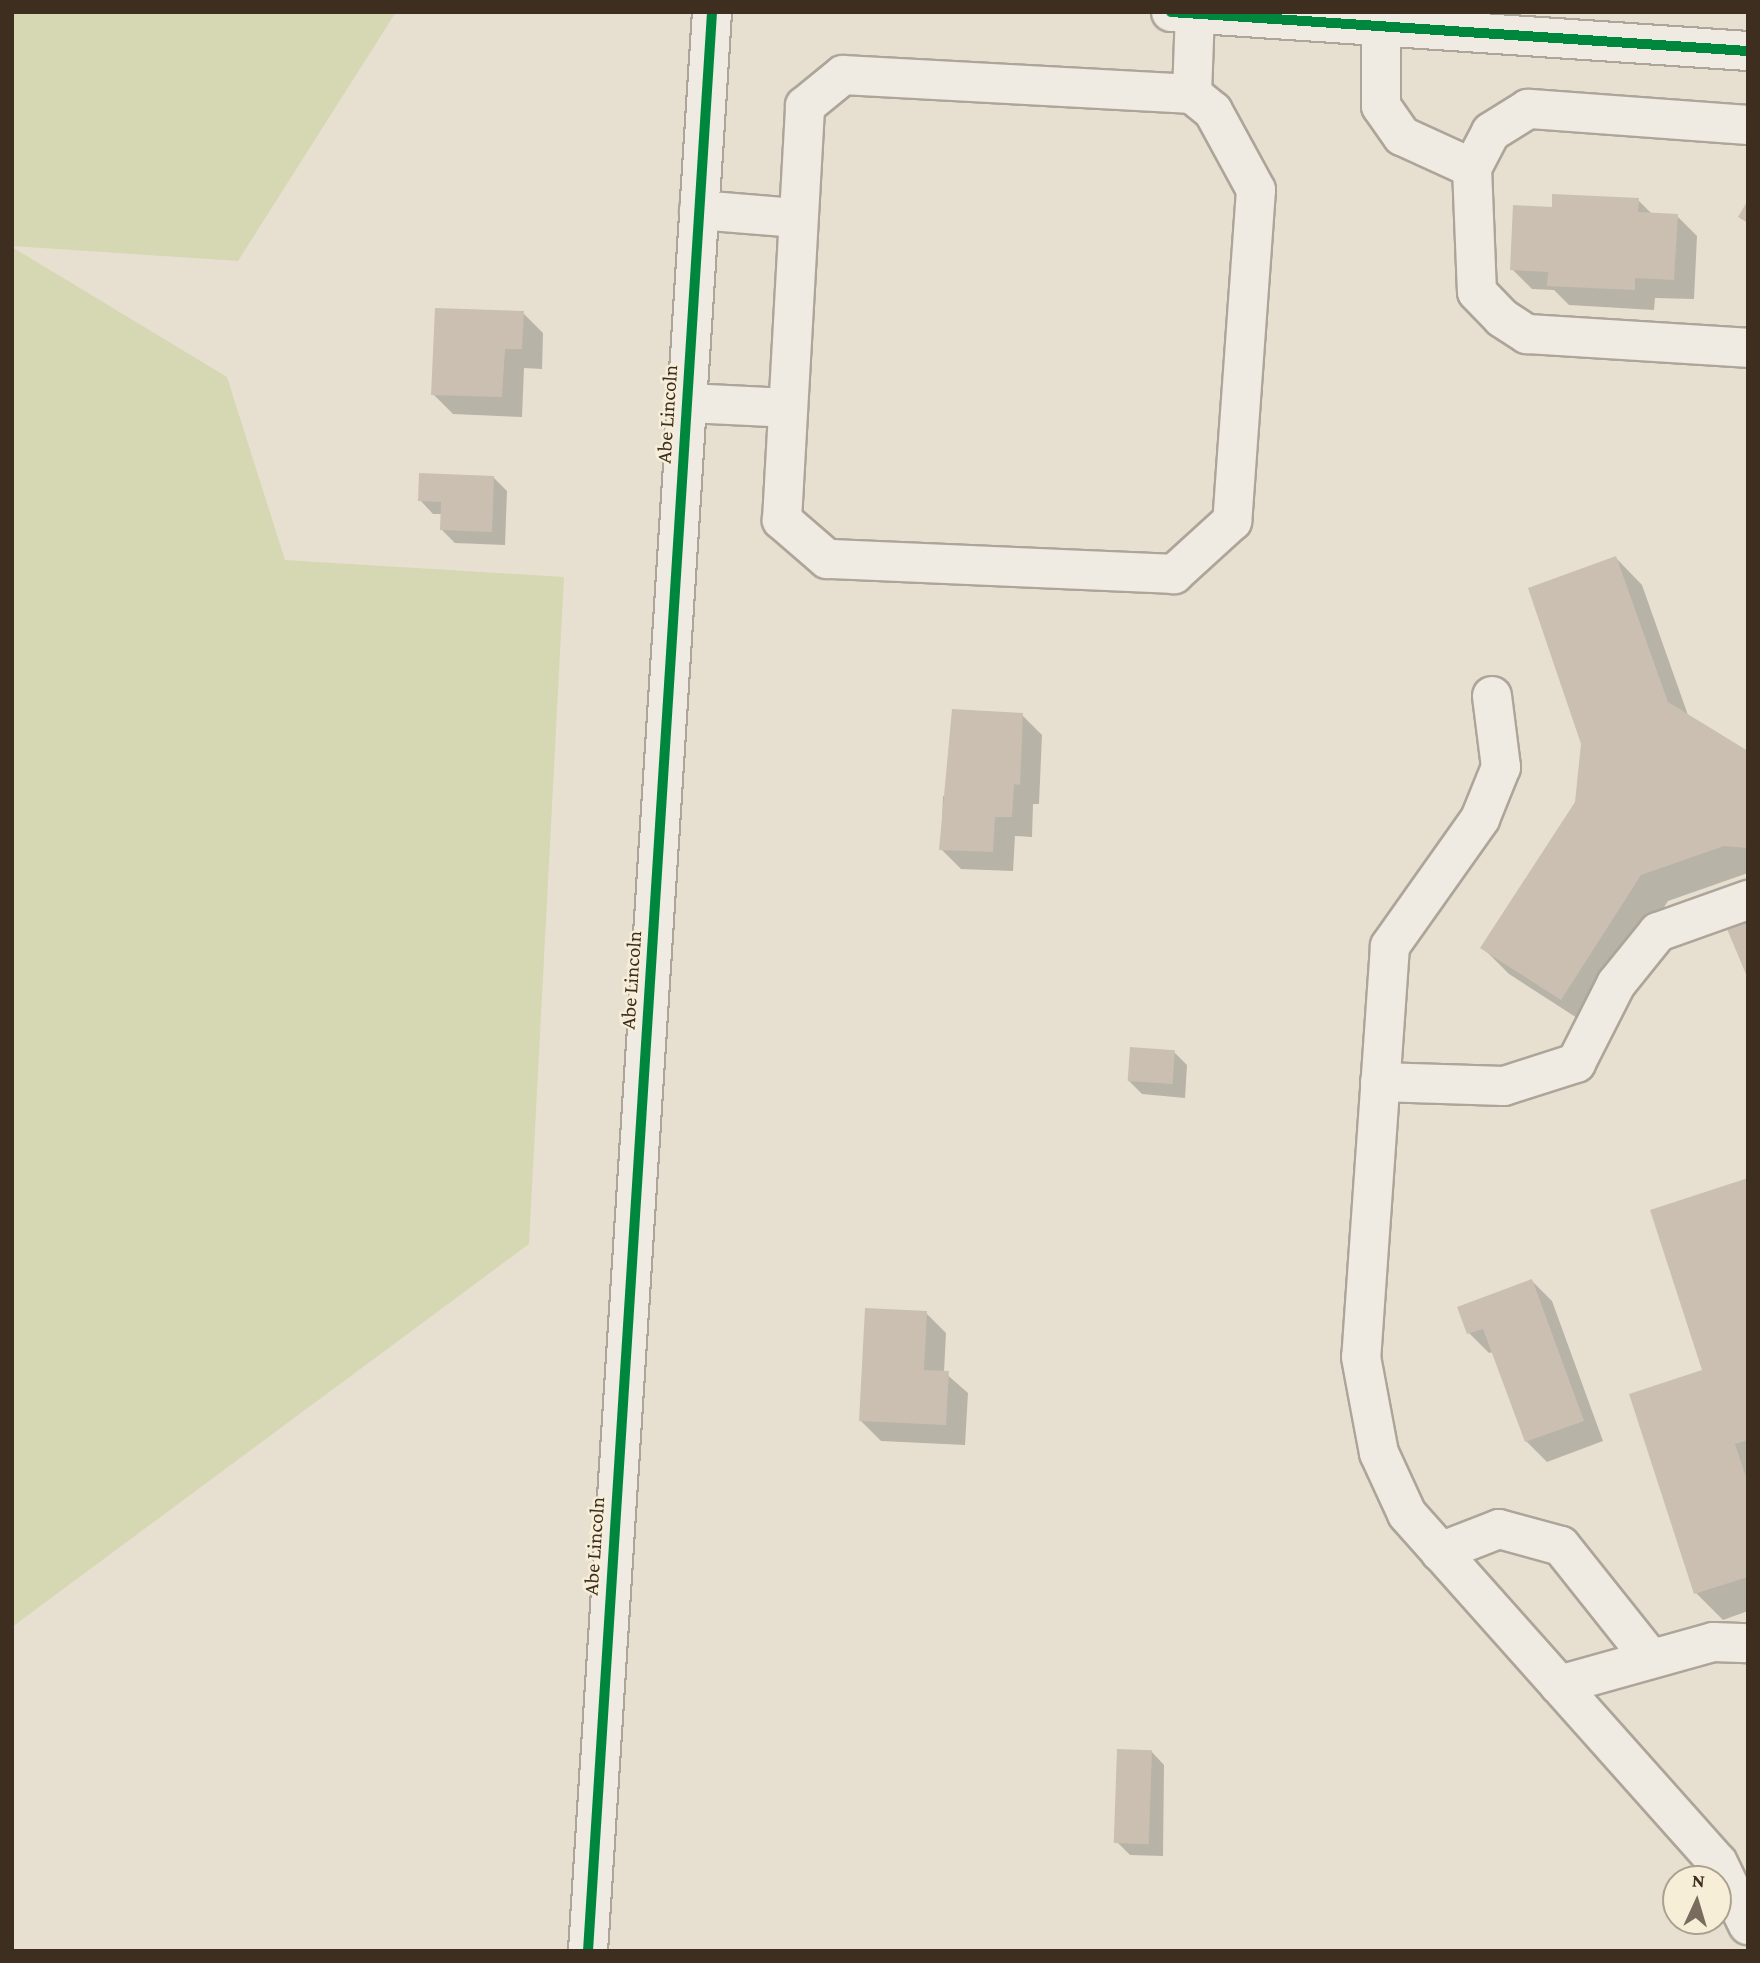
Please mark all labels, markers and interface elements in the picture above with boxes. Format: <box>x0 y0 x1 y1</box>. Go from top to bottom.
street label: Abe Lincoln <box>651 364 683 464</box>
street label: Abe Lincoln <box>615 930 647 1030</box>
street label: Abe Lincoln <box>578 1496 610 1596</box>
north arrow <box>1662 1865 1732 1935</box>
text: N <box>1691 1870 1706 1891</box>

